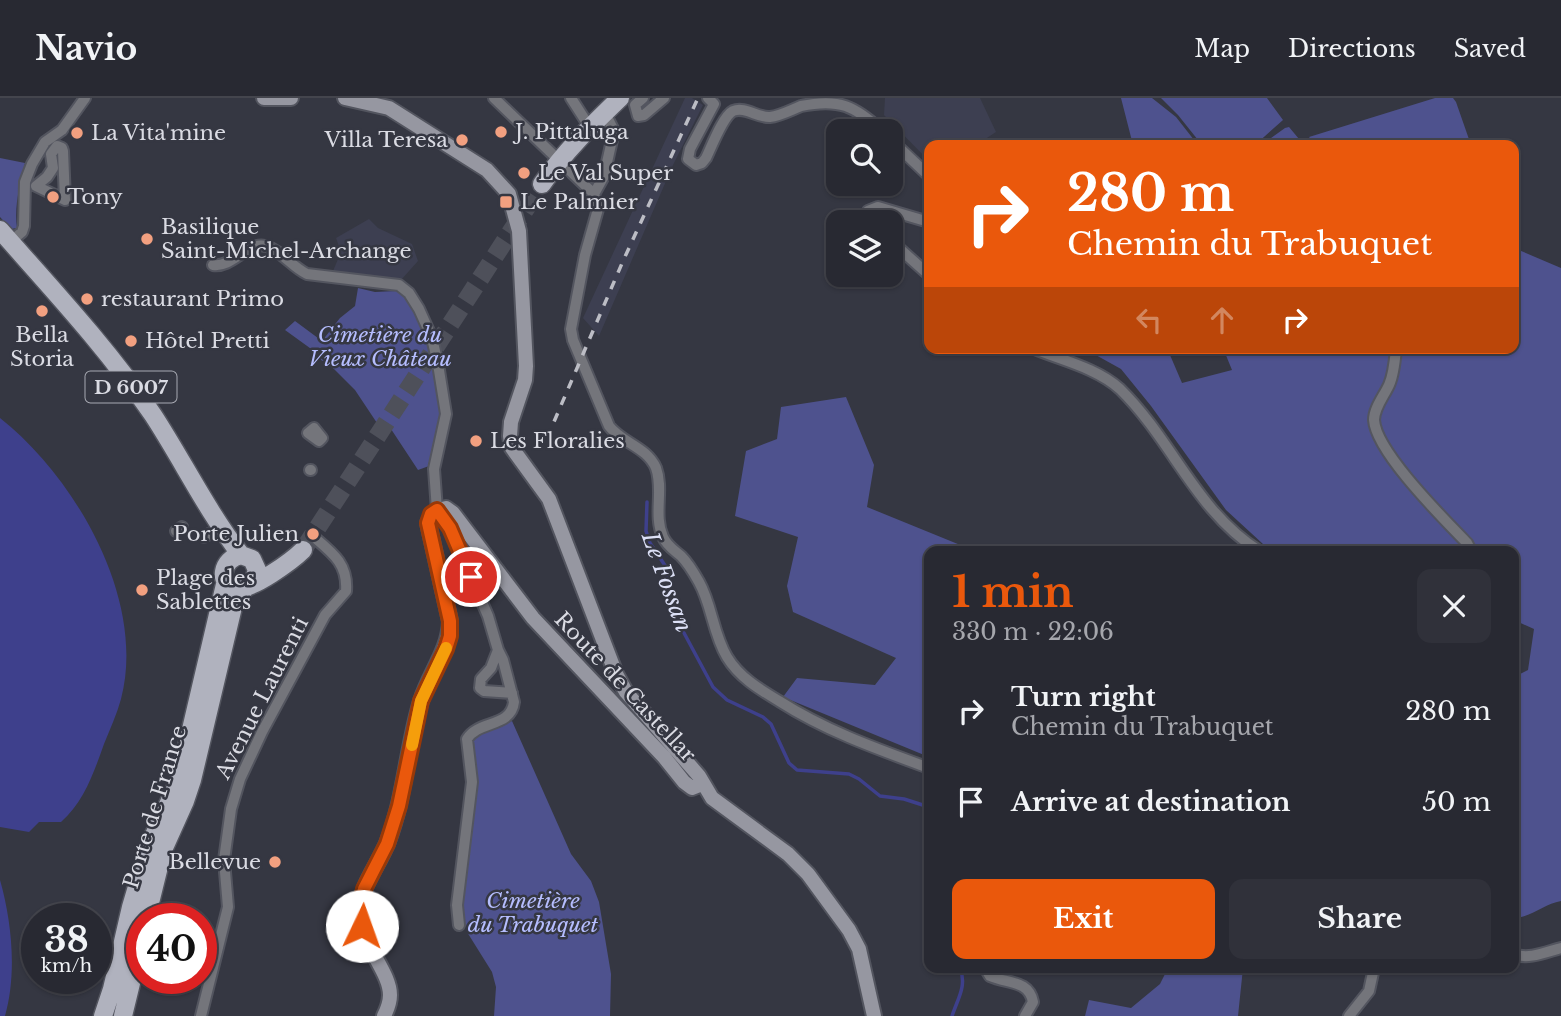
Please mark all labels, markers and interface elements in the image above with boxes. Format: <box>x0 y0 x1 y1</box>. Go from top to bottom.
text: Navio <box>35 28 137 69</box>
text: Map <box>1194 34 1250 63</box>
text: Directions <box>1288 34 1416 63</box>
text: Saved <box>1454 34 1526 63</box>
place label: J. Pittaluga <box>512 119 629 145</box>
map controls <box>826 119 903 287</box>
button: search <box>826 119 903 196</box>
place label: La Vita'mine <box>91 120 226 146</box>
marker: J. Pittaluga <box>493 124 509 140</box>
marker: La Vita'mine <box>69 125 85 141</box>
place label: Villa Teresa <box>323 127 448 153</box>
marker: Villa Teresa <box>454 132 470 148</box>
place label: Le Val Super <box>538 160 673 186</box>
text: 280 m <box>1067 163 1234 224</box>
marker: Le Val Super <box>516 165 532 181</box>
icon: right <box>952 168 1043 259</box>
place label: Tony <box>67 184 123 210</box>
marker: Tony <box>45 189 61 205</box>
place label: Le Palmier <box>520 189 638 215</box>
marker: Le Palmier <box>498 194 514 210</box>
button: layers <box>826 210 903 287</box>
place label: Basilique Saint-Michel-Archange <box>161 214 412 264</box>
text: Chemin du Trabuquet <box>1067 224 1432 264</box>
marker: Basilique Saint-Michel-Archange <box>139 231 155 247</box>
place label: restaurant Primo <box>101 286 284 312</box>
marker: restaurant Primo <box>79 291 95 307</box>
icon: left <box>1130 301 1168 339</box>
icon: ahead <box>1203 301 1241 339</box>
icon: right <box>1276 301 1314 339</box>
marker: Bella Storia <box>34 303 50 319</box>
place label: Bella Storia <box>10 322 74 372</box>
park label: Cimetière du Vieux Château <box>308 322 452 372</box>
place label: Hôtel Pretti <box>145 328 270 354</box>
marker: Hôtel Pretti <box>123 333 139 349</box>
road number: D 6007 <box>86 372 176 402</box>
place label: Les Floralies <box>490 428 625 454</box>
marker: Les Floralies <box>468 433 484 449</box>
place label: Porte Julien <box>173 521 299 547</box>
marker: Porte Julien <box>305 526 321 542</box>
water label: Le Fossan <box>636 527 698 636</box>
pin <box>441 547 501 607</box>
icon: arrive <box>452 558 490 596</box>
place label: Plage des Sablettes <box>156 565 255 615</box>
text: 1 min <box>952 566 1074 618</box>
button: close <box>1417 569 1491 643</box>
marker: Plage des Sablettes <box>134 582 150 598</box>
street label: Route de Castellar <box>549 607 701 767</box>
street label: Avenue Laurenti <box>209 613 314 784</box>
text: 330 m · 22:06 <box>952 618 1114 646</box>
text: Turn right <box>1011 681 1156 713</box>
icon: right <box>952 692 990 730</box>
text: 280 m <box>1405 695 1491 727</box>
text: Chemin du Trabuquet <box>1011 713 1274 741</box>
street label: Porte de France <box>118 722 192 892</box>
icon: arrive <box>952 783 990 821</box>
text: Arrive at destination <box>1011 786 1291 818</box>
text: 50 m <box>1422 786 1491 818</box>
place label: Bellevue <box>169 849 261 875</box>
marker: Bellevue <box>267 854 283 870</box>
button: Exit <box>952 879 1215 959</box>
button: Share <box>1229 879 1491 959</box>
park label: Cimetière du Trabuquet <box>468 888 599 938</box>
position arrow <box>325 889 399 963</box>
speed limit sign: 40 <box>126 903 217 994</box>
text: 38 <box>44 918 89 961</box>
text: km/h <box>41 955 92 977</box>

